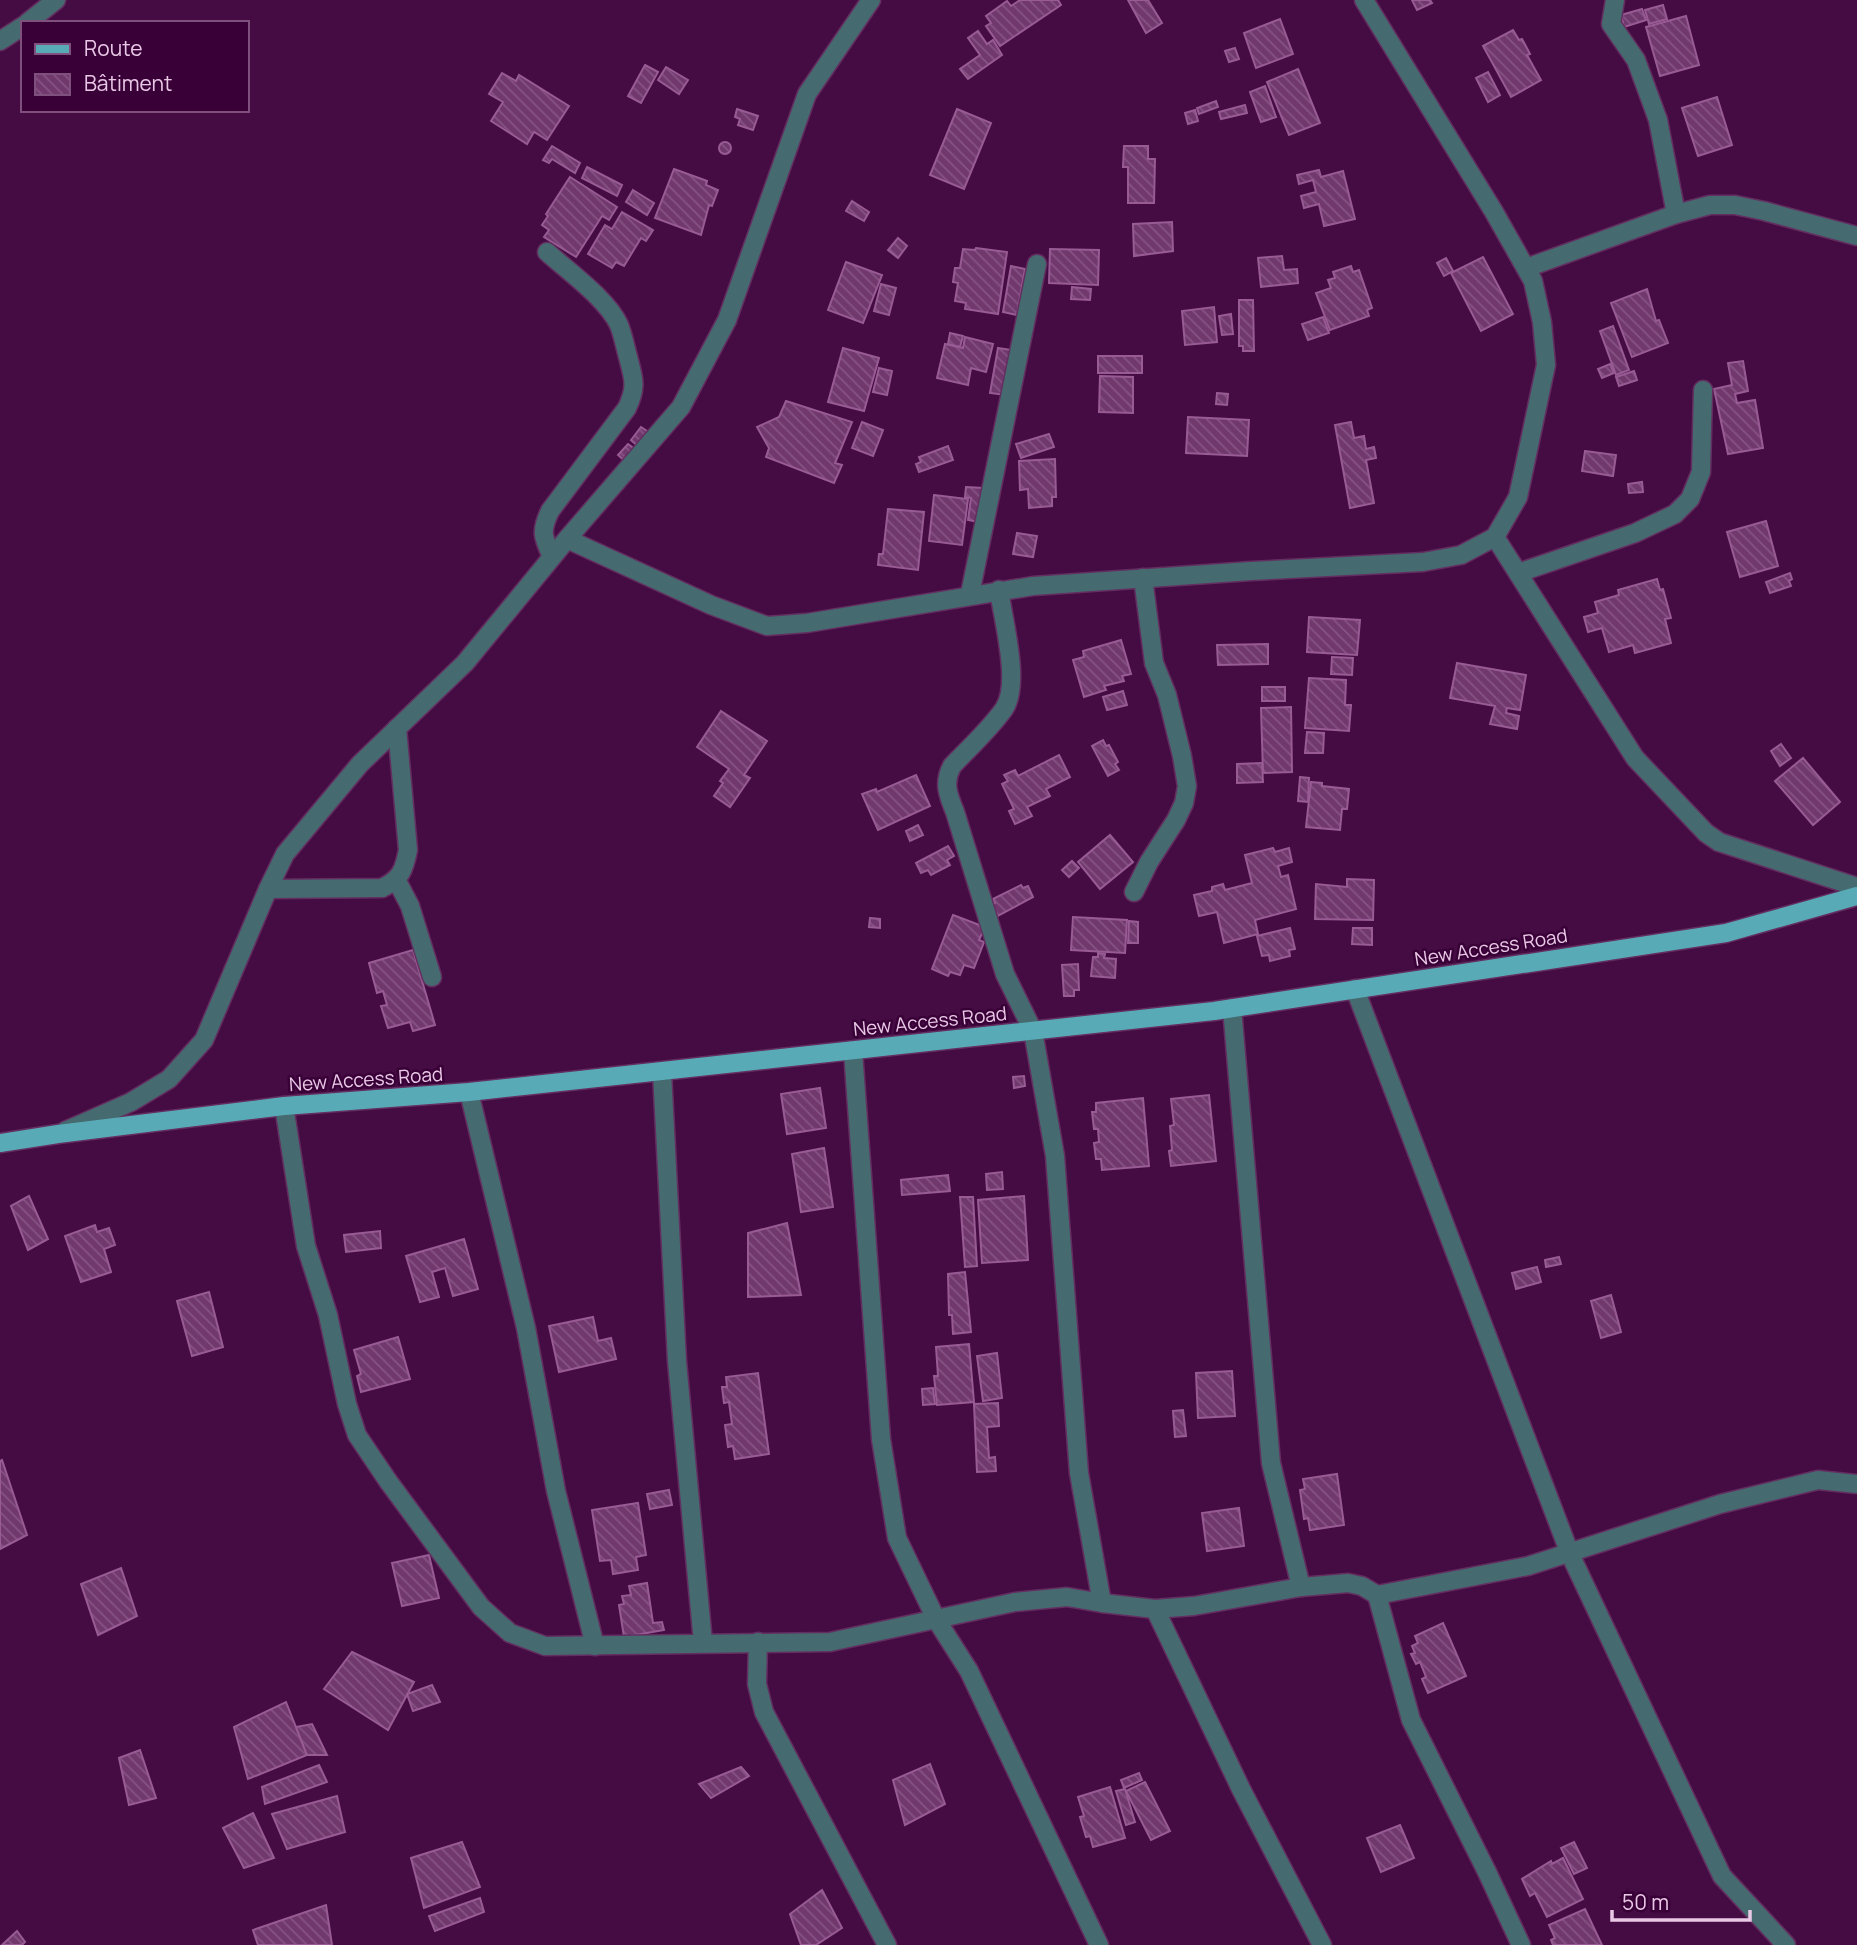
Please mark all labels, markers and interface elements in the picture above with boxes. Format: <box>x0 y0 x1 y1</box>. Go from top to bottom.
legend <box>21 21 248 112</box>
text: Route <box>84 34 142 62</box>
text: Bâtiment <box>84 69 172 97</box>
street label: New Access Road <box>1413 922 1569 972</box>
street label: New Access Road <box>852 1000 1008 1042</box>
street label: New Access Road <box>288 1061 444 1097</box>
scale bar <box>1612 1878 1750 1922</box>
text: 50 m <box>1622 1888 1669 1916</box>

